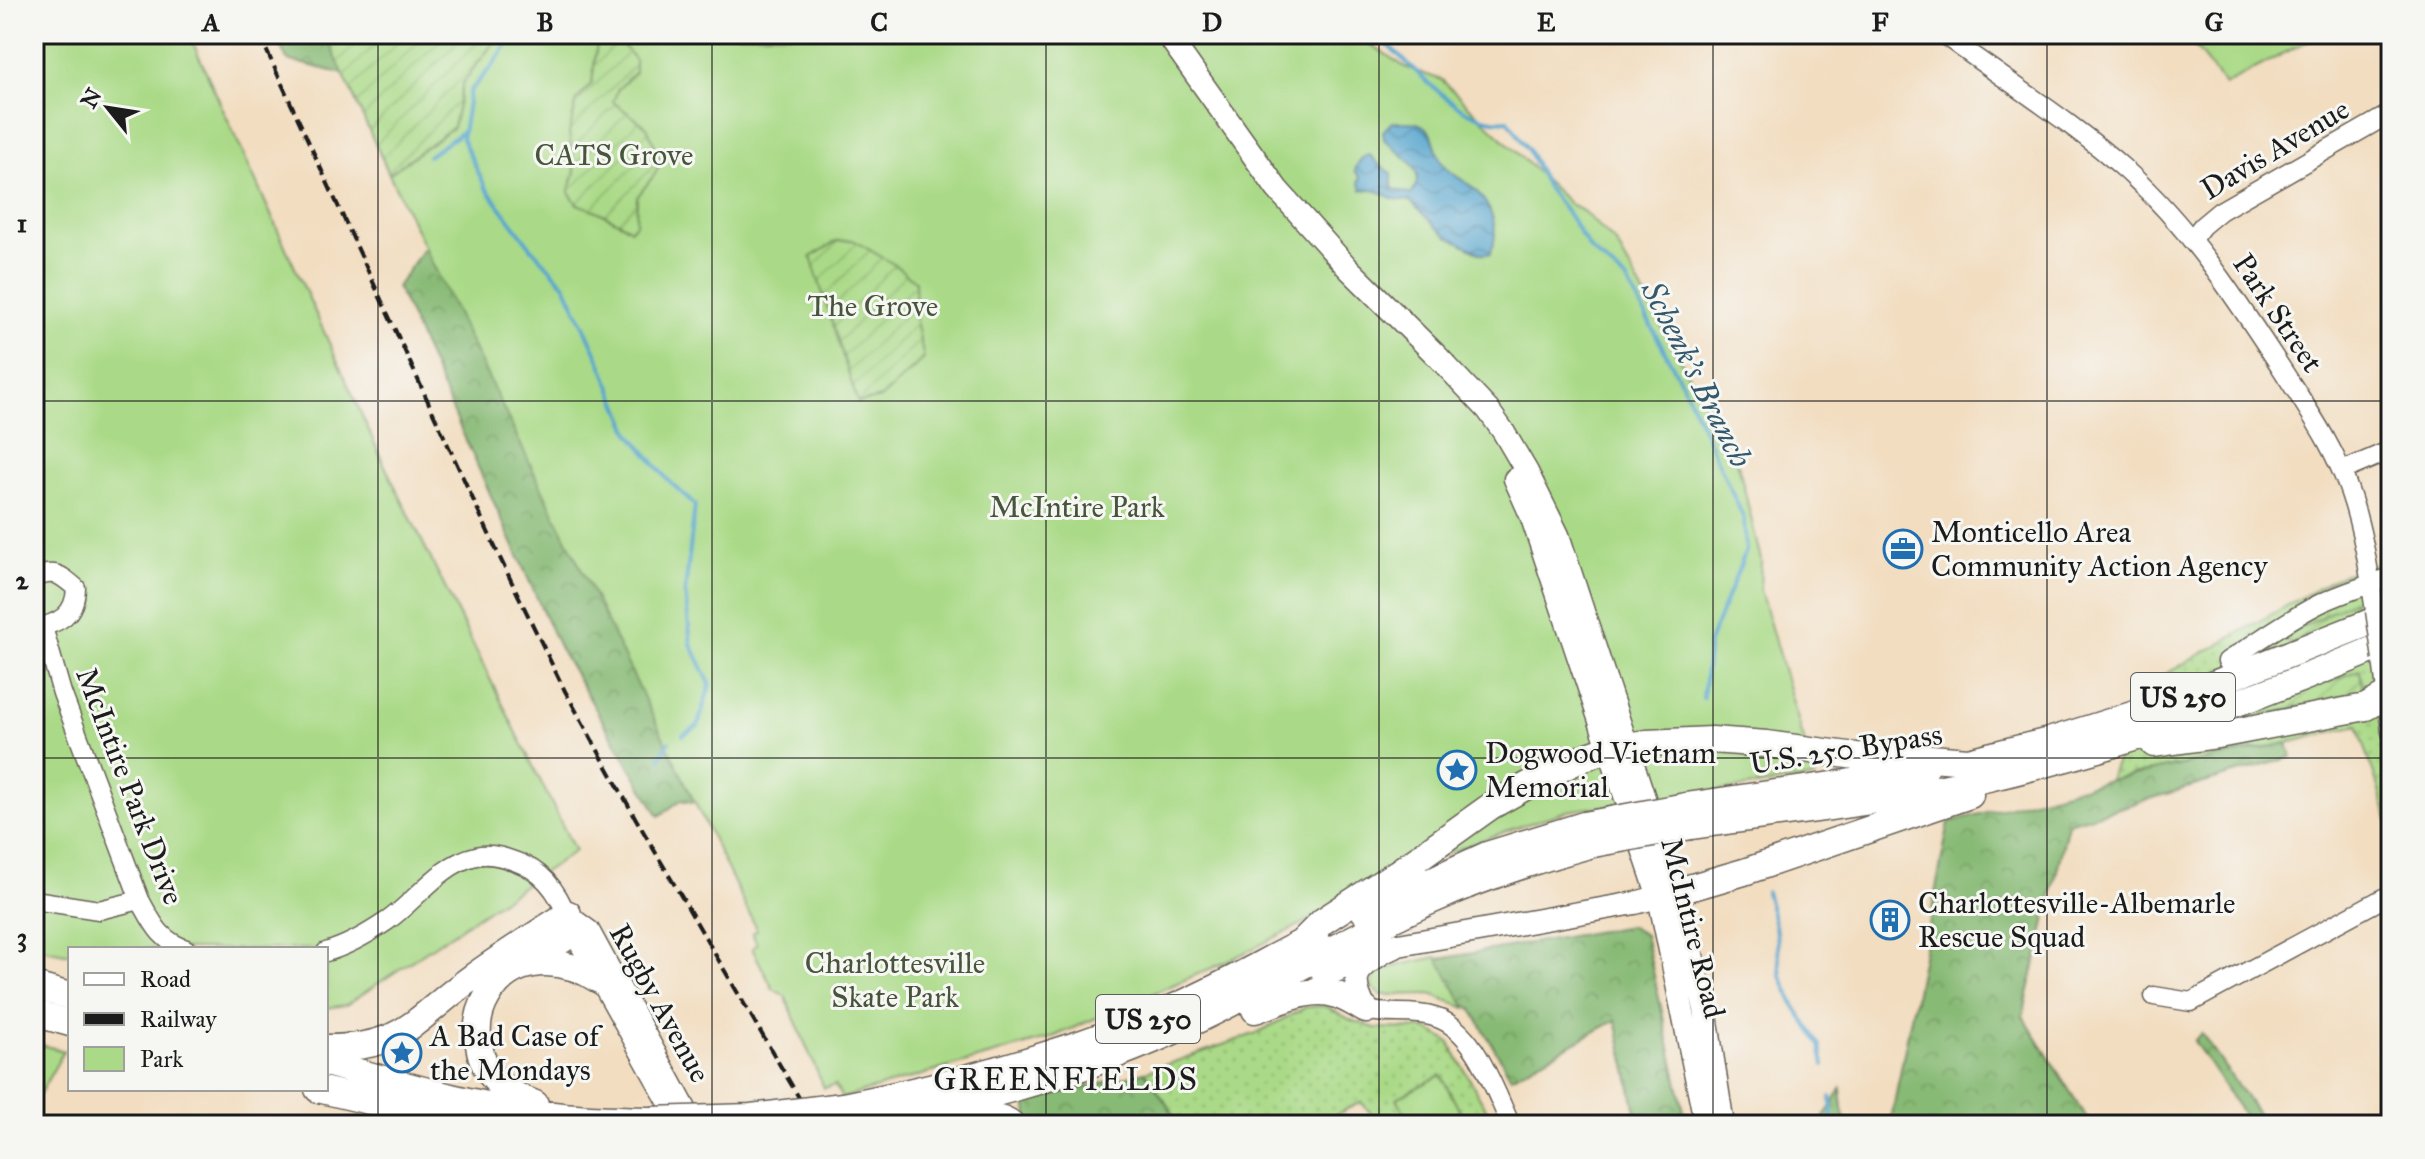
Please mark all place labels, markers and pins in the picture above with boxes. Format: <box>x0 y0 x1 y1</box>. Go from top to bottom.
place label: Monticello Area Community Action Agency <box>1931 514 2268 584</box>
office icon: Monticello Area Community Action Agency <box>1882 528 1924 570</box>
place label: Dogwood Vietnam Memorial <box>1485 735 1716 805</box>
place icon: Dogwood Vietnam Memorial <box>1436 749 1478 791</box>
place label: Charlottesville-Albemarle Rescue Squad <box>1918 885 2235 955</box>
building icon: Charlottesville-Albemarle Rescue Squad <box>1869 899 1911 941</box>
place label: A Bad Case of the Mondays <box>428 1018 604 1088</box>
place icon: A Bad Case of the Mondays <box>381 1032 423 1074</box>

